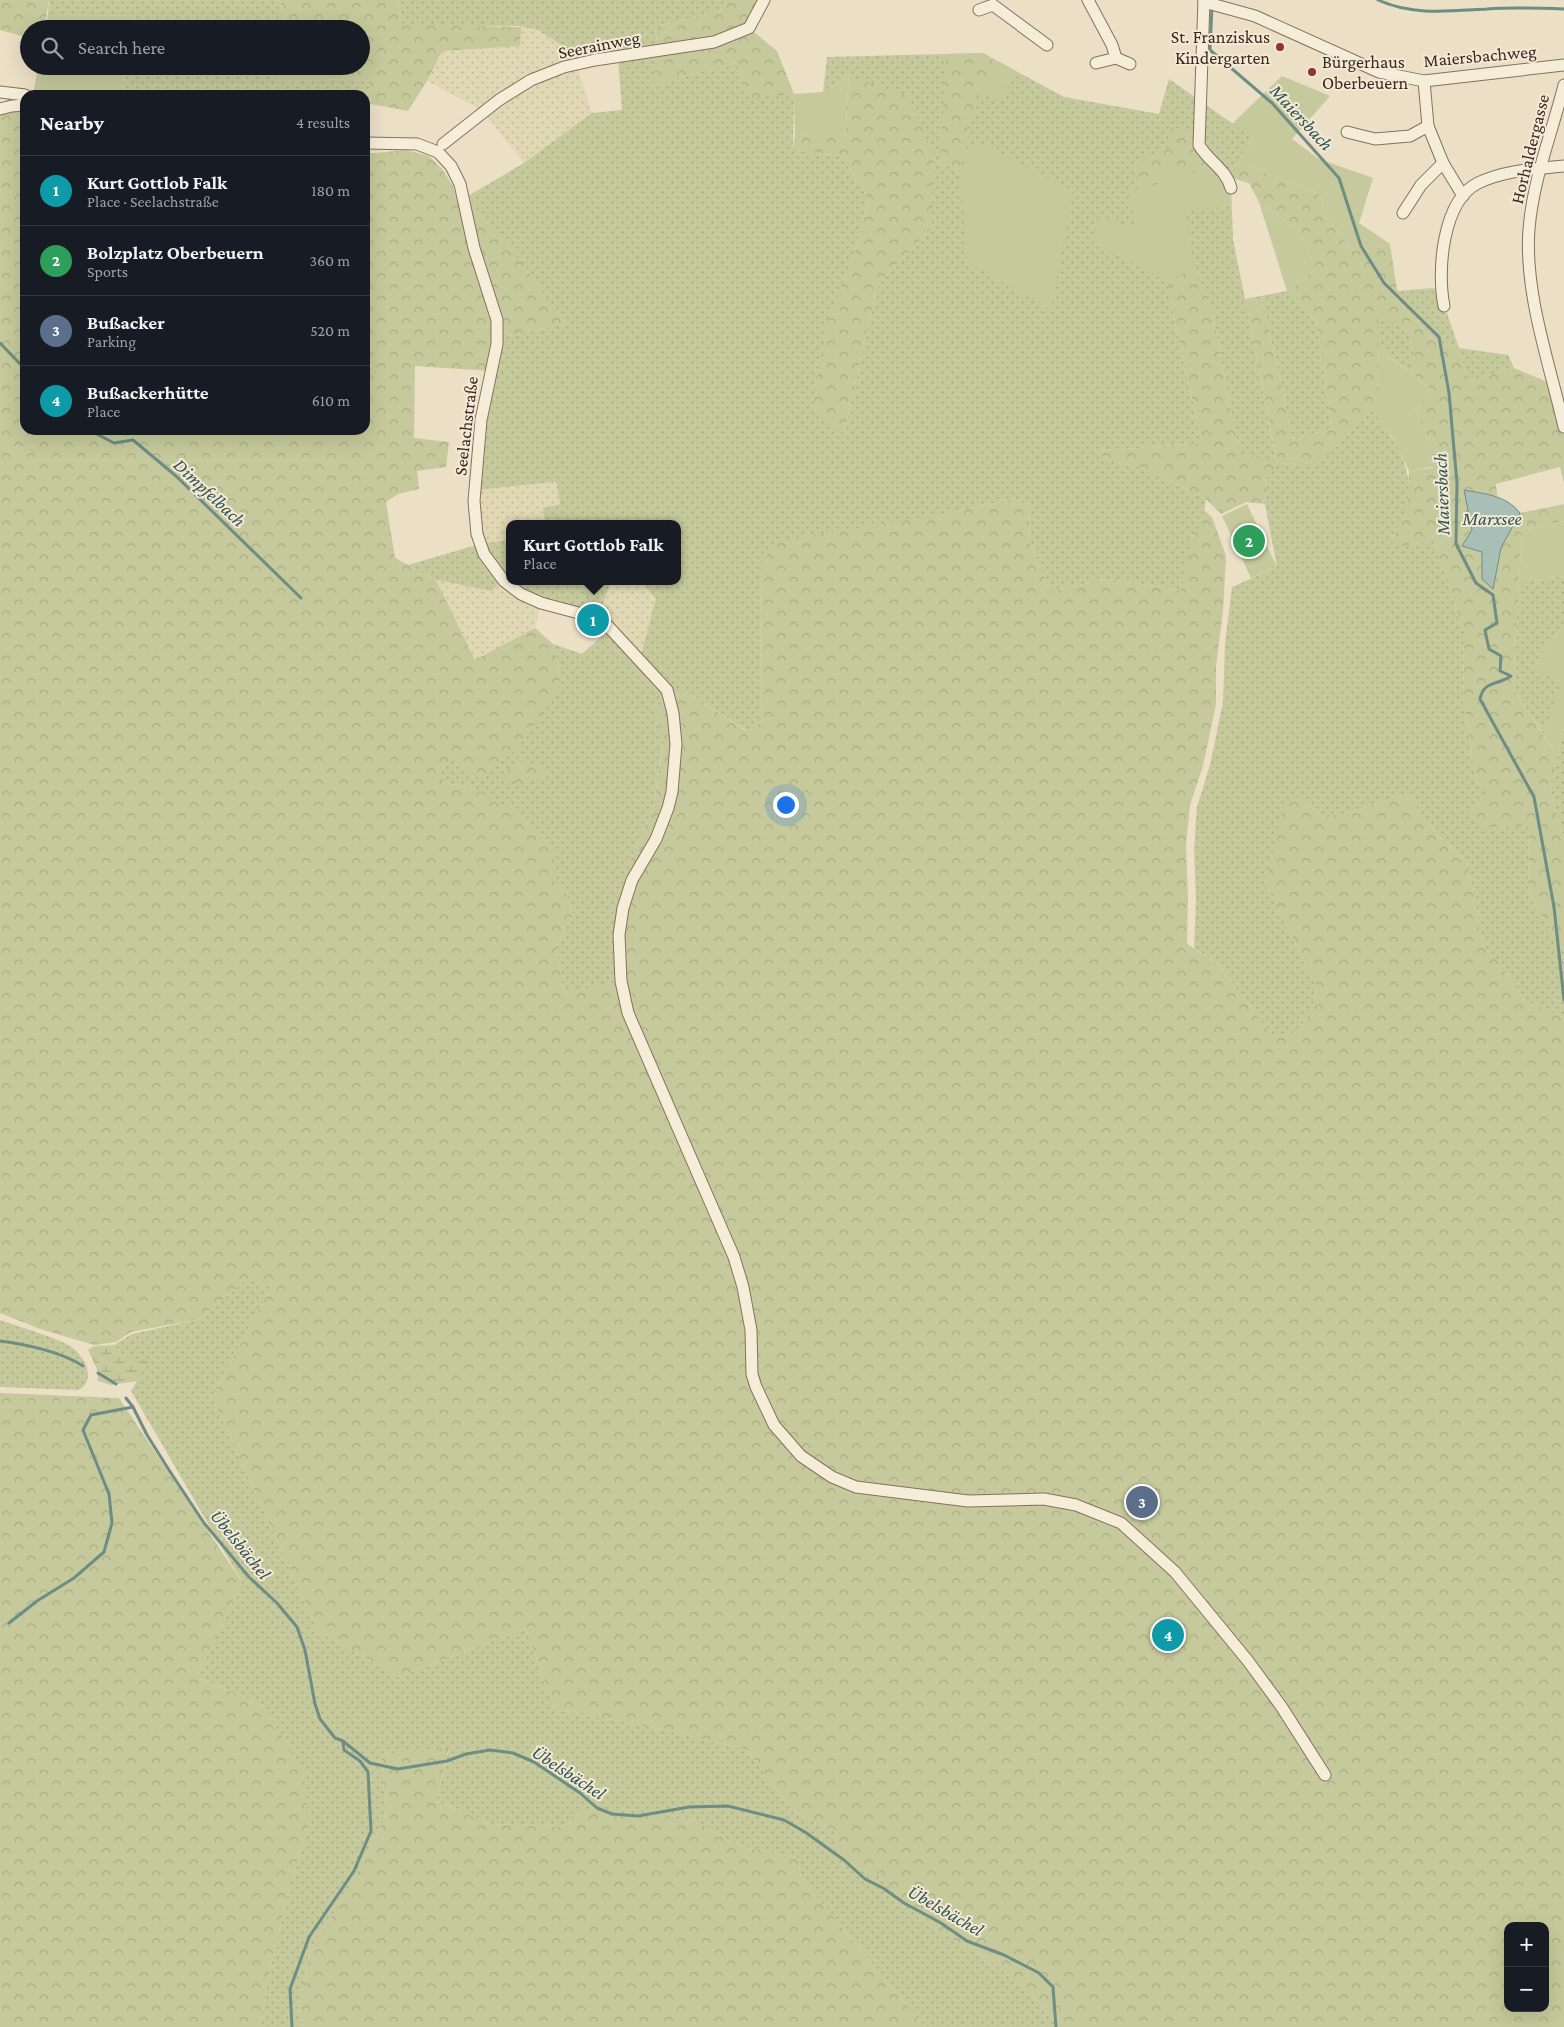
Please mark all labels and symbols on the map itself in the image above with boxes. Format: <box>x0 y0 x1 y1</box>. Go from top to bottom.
street label: Seerainweg <box>557 27 642 63</box>
place label: St. Franziskus Kindergarten <box>1171 27 1270 68</box>
marker: St. Franziskus Kindergarten <box>1274 41 1286 53</box>
street label: Maiersbachweg <box>1423 41 1538 71</box>
place label: Bürgerhaus Oberbeuern <box>1322 52 1409 93</box>
marker: Bürgerhaus Oberbeuern <box>1306 66 1318 78</box>
water label: Maiersbach <box>1265 79 1337 155</box>
street label: Horhaldergasse <box>1507 92 1553 206</box>
street label: Seelachstraße <box>450 375 482 477</box>
water label: Maiersbach <box>1430 452 1453 537</box>
water label: Dimpfelbach <box>169 454 250 531</box>
water label: Marxsee <box>1461 508 1522 529</box>
pin: 2 <box>1233 522 1265 560</box>
pin: 1 <box>577 601 609 639</box>
your location <box>773 792 799 818</box>
pin: 3 <box>1126 1483 1158 1521</box>
water label: Übelsbächel <box>206 1505 275 1584</box>
pin: 4 <box>1152 1616 1184 1654</box>
water label: Übelsbächel <box>528 1741 610 1804</box>
water label: Übelsbächel <box>904 1880 987 1941</box>

